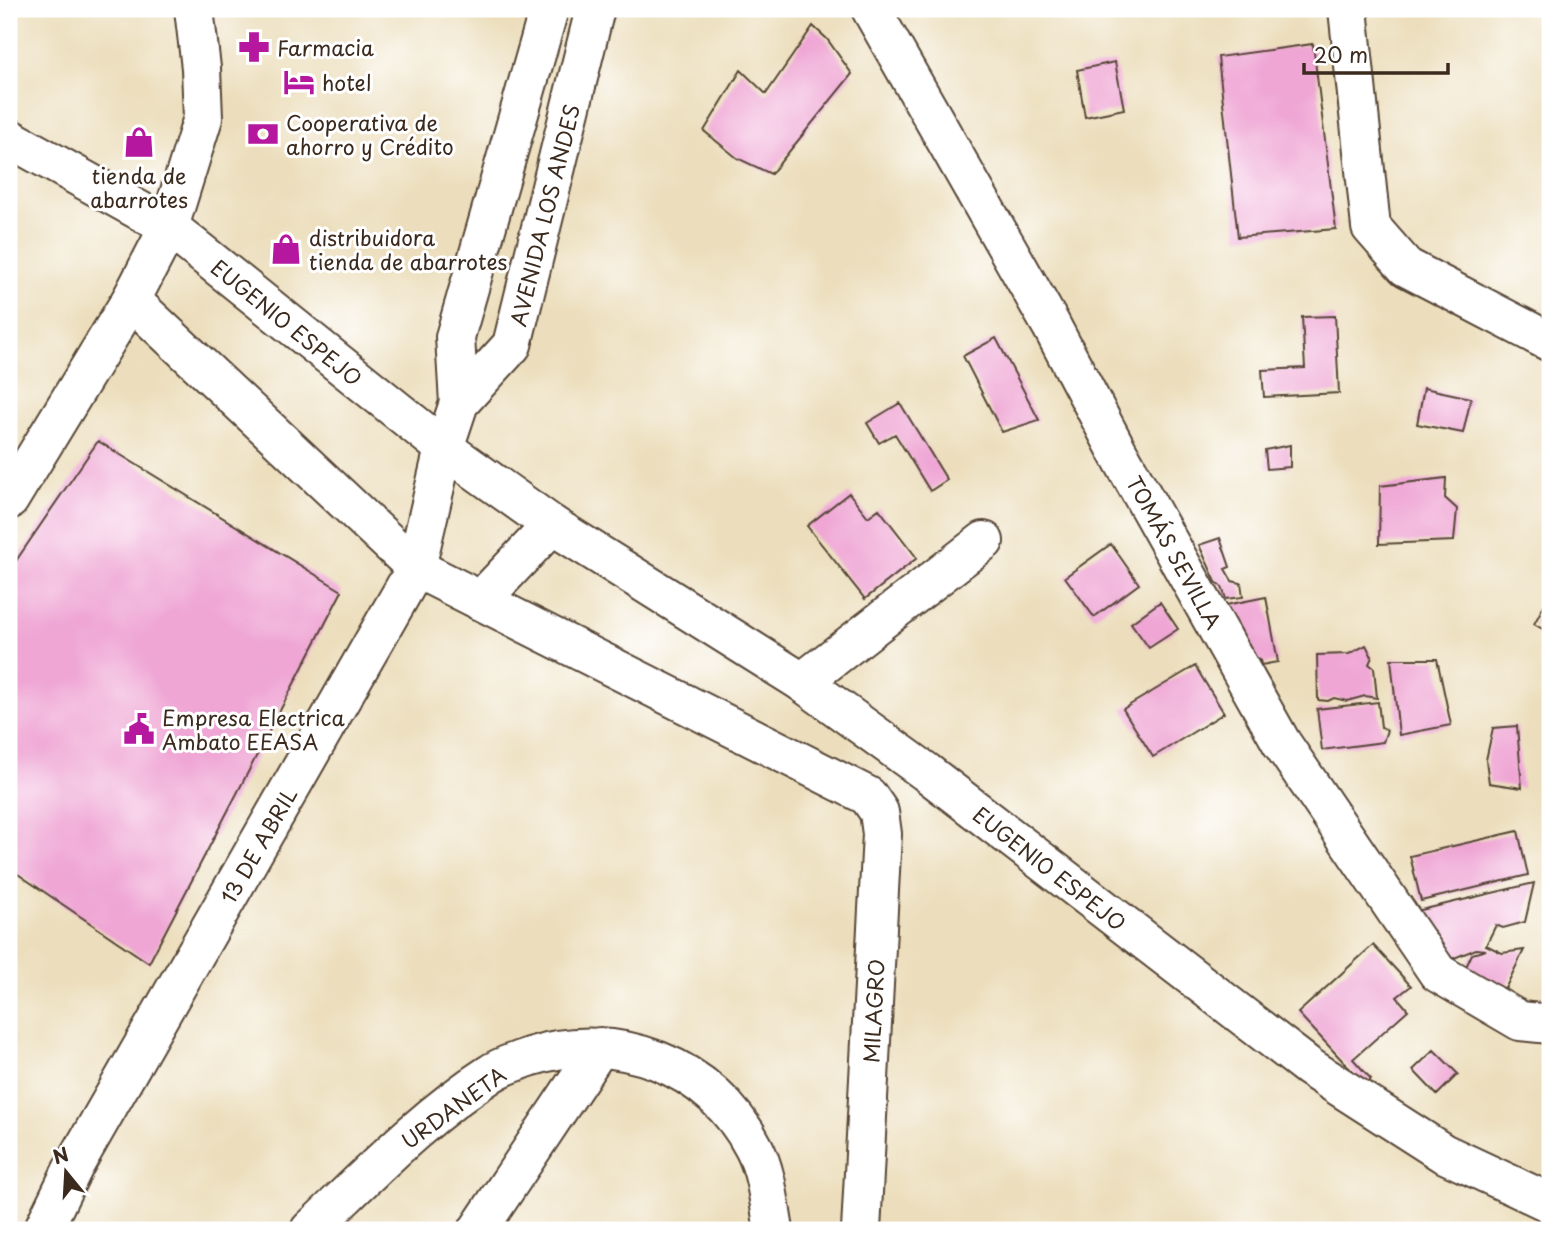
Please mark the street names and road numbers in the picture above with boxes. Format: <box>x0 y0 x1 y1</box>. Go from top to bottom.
street label: AVENIDA LOS ANDES <box>501 101 587 329</box>
street label: EUGENIO ESPEJO <box>205 251 369 393</box>
street label: TOMÁS SEVILLA <box>1119 469 1231 635</box>
street label: 13 DE ABRIL <box>212 781 304 909</box>
street label: EUGENIO ESPEJO <box>967 798 1133 938</box>
street label: MILAGRO <box>854 958 892 1064</box>
street label: URDANETA <box>394 1058 512 1156</box>

